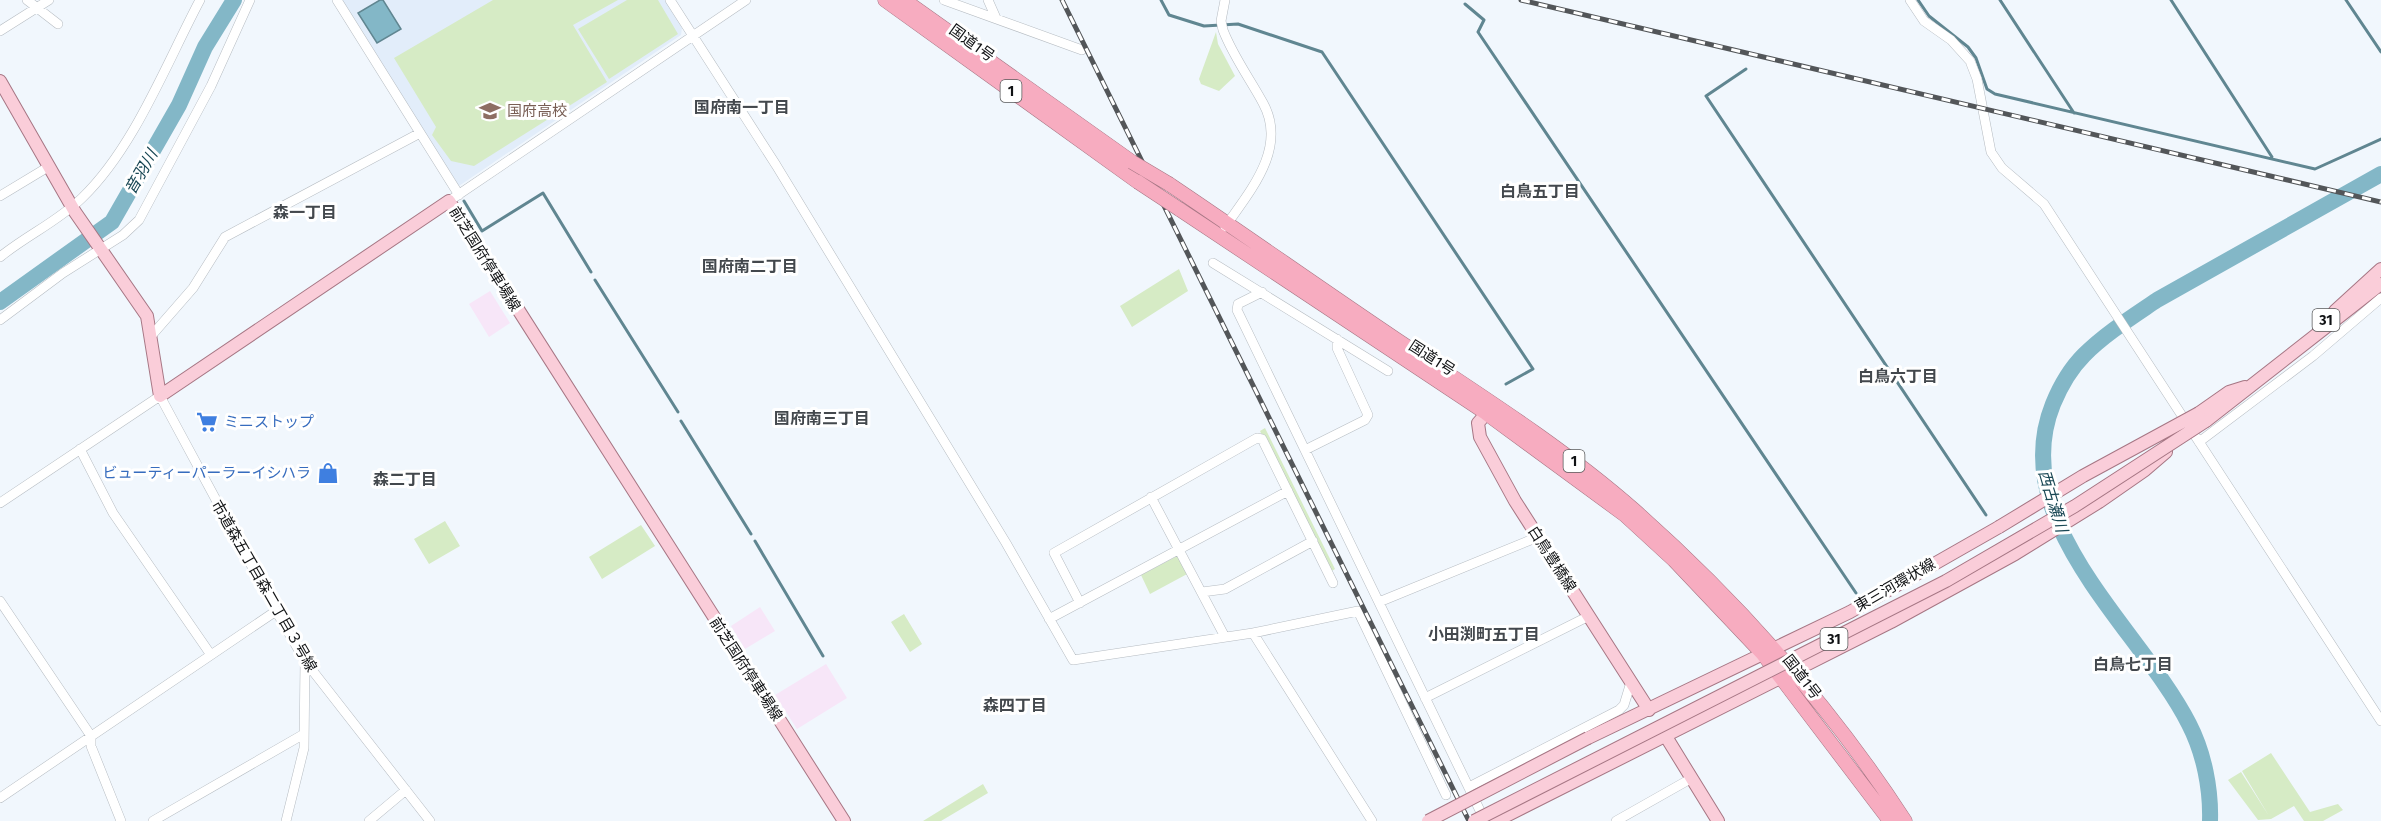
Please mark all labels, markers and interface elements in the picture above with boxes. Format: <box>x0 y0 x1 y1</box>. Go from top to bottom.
street label: 国道1号 <box>946 21 998 65</box>
road number: 1 <box>1000 80 1022 102</box>
district label: 国府南一丁目 <box>694 98 790 117</box>
school or university icon: 国府高校 <box>478 99 502 123</box>
place label: 国府高校 <box>507 102 567 120</box>
water label: 音羽川 <box>121 145 162 198</box>
district label: 白鳥五丁目 <box>1500 182 1580 201</box>
district label: 森一丁目 <box>273 203 337 222</box>
street label: 前芝国府停車場線 <box>446 203 524 315</box>
district label: 国府南二丁目 <box>702 257 798 276</box>
road number: 31 <box>2312 309 2340 331</box>
street label: 国道1号 <box>1406 336 1458 380</box>
district label: 白鳥六丁目 <box>1858 367 1938 386</box>
district label: 国府南三丁目 <box>774 409 870 428</box>
supermarket icon: ミニストップ <box>195 410 219 434</box>
place label: ミニストップ <box>224 413 314 431</box>
road number: 1 <box>1564 450 1584 472</box>
shop icon: ビューティーパーラーイシハラ <box>316 461 340 485</box>
place label: ビューティーパーラーイシハラ <box>102 464 311 482</box>
water label: 西古瀬川 <box>2035 468 2072 536</box>
district label: 森二丁目 <box>373 470 437 489</box>
street label: 市道森五丁目森二丁目３号線 <box>207 497 321 675</box>
street label: 白鳥豊橋線 <box>1524 523 1580 595</box>
street label: 東三河環状線 <box>1852 555 1938 615</box>
street label: 前芝国府停車場線 <box>706 614 786 724</box>
district label: 小田渕町五丁目 <box>1428 625 1540 644</box>
road number: 31 <box>1820 628 1848 650</box>
street label: 国道1号 <box>1779 651 1825 703</box>
district label: 白鳥七丁目 <box>2093 655 2173 674</box>
district label: 森四丁目 <box>983 696 1047 715</box>

